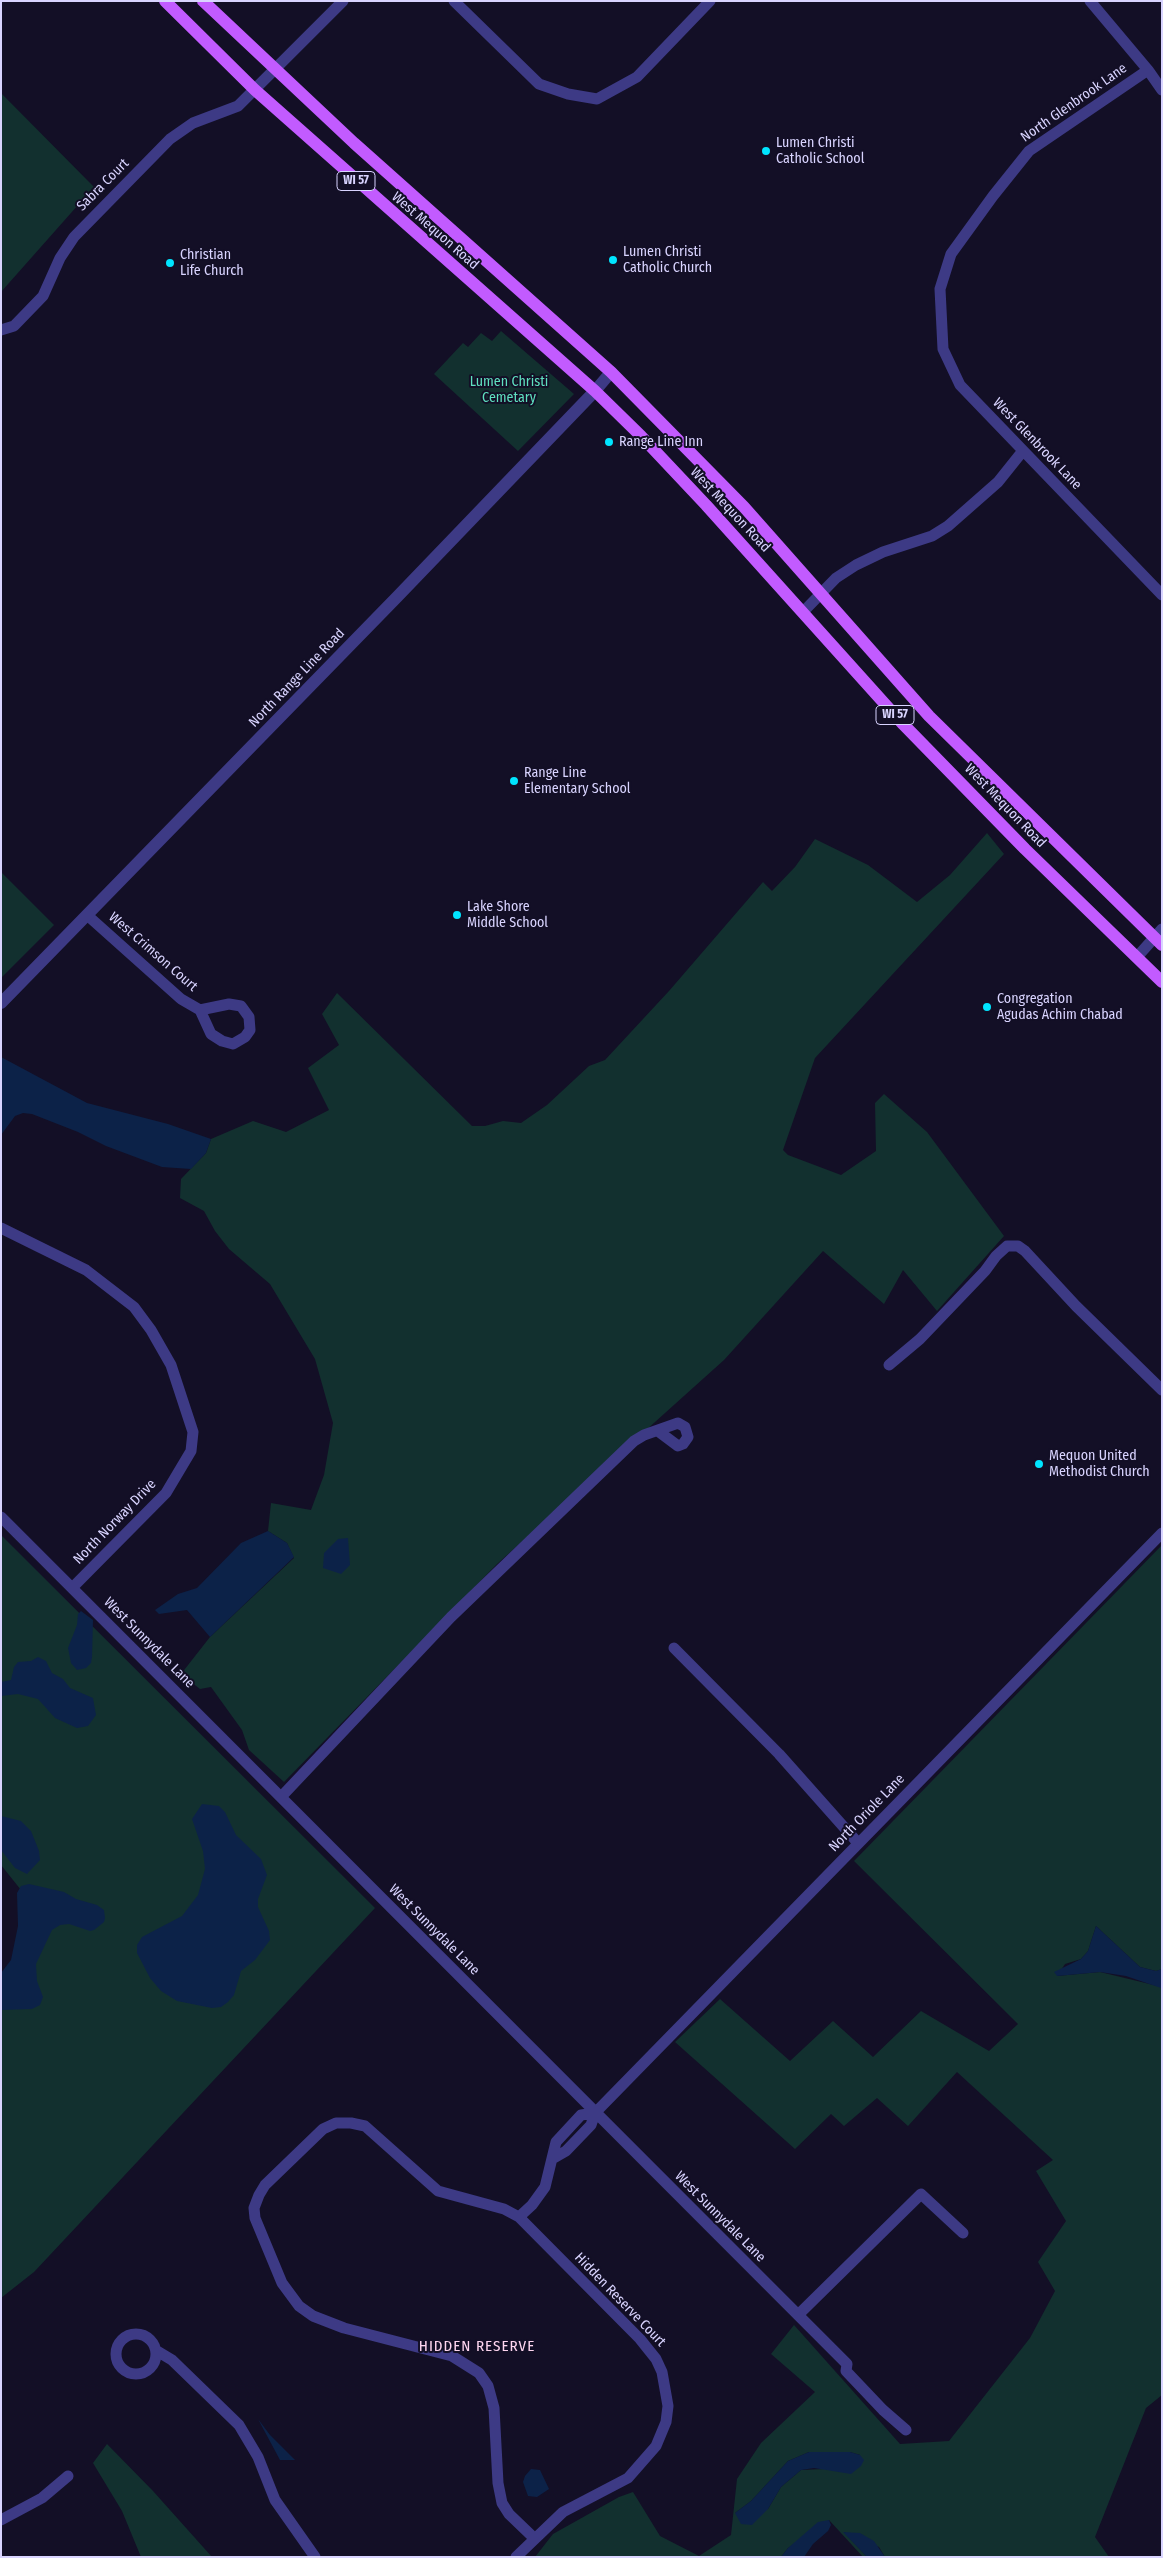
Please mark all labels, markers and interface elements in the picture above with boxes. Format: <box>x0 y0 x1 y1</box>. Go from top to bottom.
street label: North Glenbrook Lane <box>1018 60 1130 146</box>
place label: Lumen Christi Catholic School <box>776 135 864 168</box>
marker: Lumen Christi Catholic School <box>760 145 772 157</box>
street label: Sabra Court <box>73 155 133 215</box>
road number: WI 57 <box>337 172 375 190</box>
street label: West Mequon Road <box>388 189 482 273</box>
place label: Lumen Christi Catholic Church <box>623 244 712 276</box>
place label: Christian Life Church <box>180 247 244 280</box>
marker: Lumen Christi Catholic Church <box>607 254 619 266</box>
marker: Christian Life Church <box>164 257 176 269</box>
park label: Lumen Christi Cemetary <box>470 374 548 407</box>
street label: West Glenbrook Lane <box>989 395 1085 493</box>
place label: Range Line Inn <box>619 434 703 450</box>
marker: Range Line Inn <box>603 436 615 448</box>
street label: West Mequon Road <box>686 464 774 556</box>
street label: North Range Line Road <box>246 625 348 731</box>
road number: WI 57 <box>876 706 914 724</box>
street label: West Mequon Road <box>961 761 1049 851</box>
place label: Range Line Elementary School <box>524 765 631 798</box>
marker: Range Line Elementary School <box>508 775 520 787</box>
place label: Lake Shore Middle School <box>467 899 548 932</box>
street label: West Crimson Court <box>105 909 201 995</box>
marker: Lake Shore Middle School <box>451 909 463 921</box>
place label: Congregation Agudas Achim Chabad <box>997 991 1123 1024</box>
marker: Congregation Agudas Achim Chabad <box>981 1001 993 1013</box>
place label: Mequon United Methodist Church <box>1049 1448 1150 1480</box>
marker: Mequon United Methodist Church <box>1033 1458 1045 1470</box>
street label: North Norway Drive <box>70 1476 160 1568</box>
street label: West Sunnydale Lane <box>100 1594 198 1692</box>
street label: North Oriole Lane <box>826 1771 908 1855</box>
street label: West Sunnydale Lane <box>385 1881 483 1979</box>
street label: West Sunnydale Lane <box>671 2168 769 2266</box>
street label: Hidden Reserve Court <box>571 2250 669 2350</box>
district label: HIDDEN RESERVE <box>417 2338 537 2356</box>

